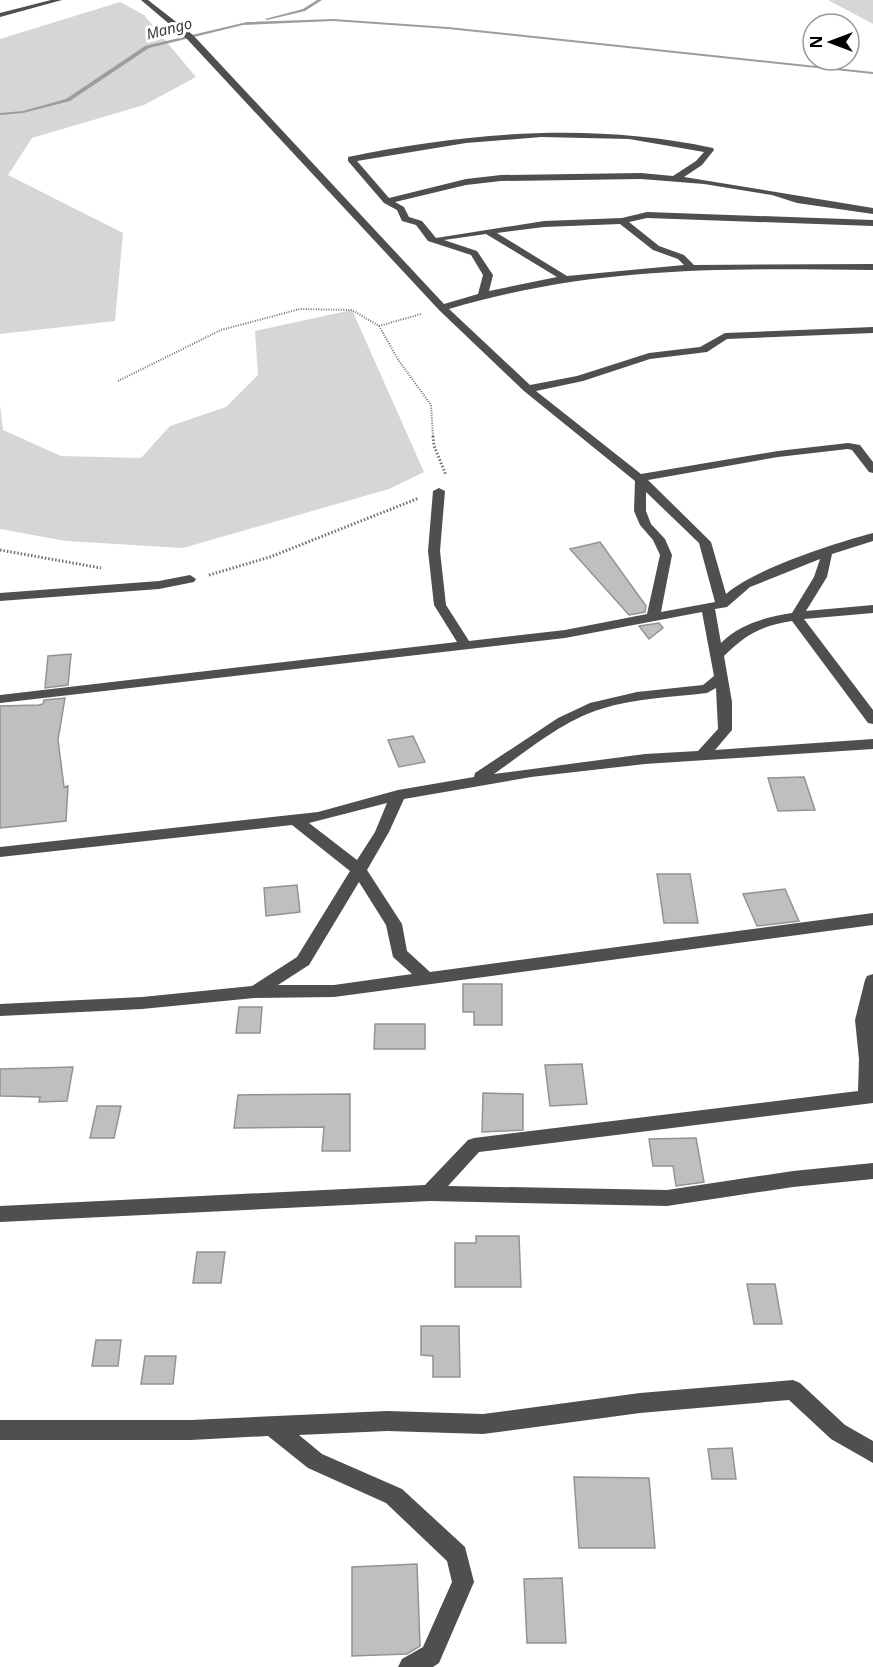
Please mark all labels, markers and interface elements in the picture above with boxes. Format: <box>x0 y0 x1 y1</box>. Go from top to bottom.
water label: Mango <box>144 12 194 44</box>
north arrow <box>801 12 861 72</box>
text: N <box>805 35 827 49</box>

